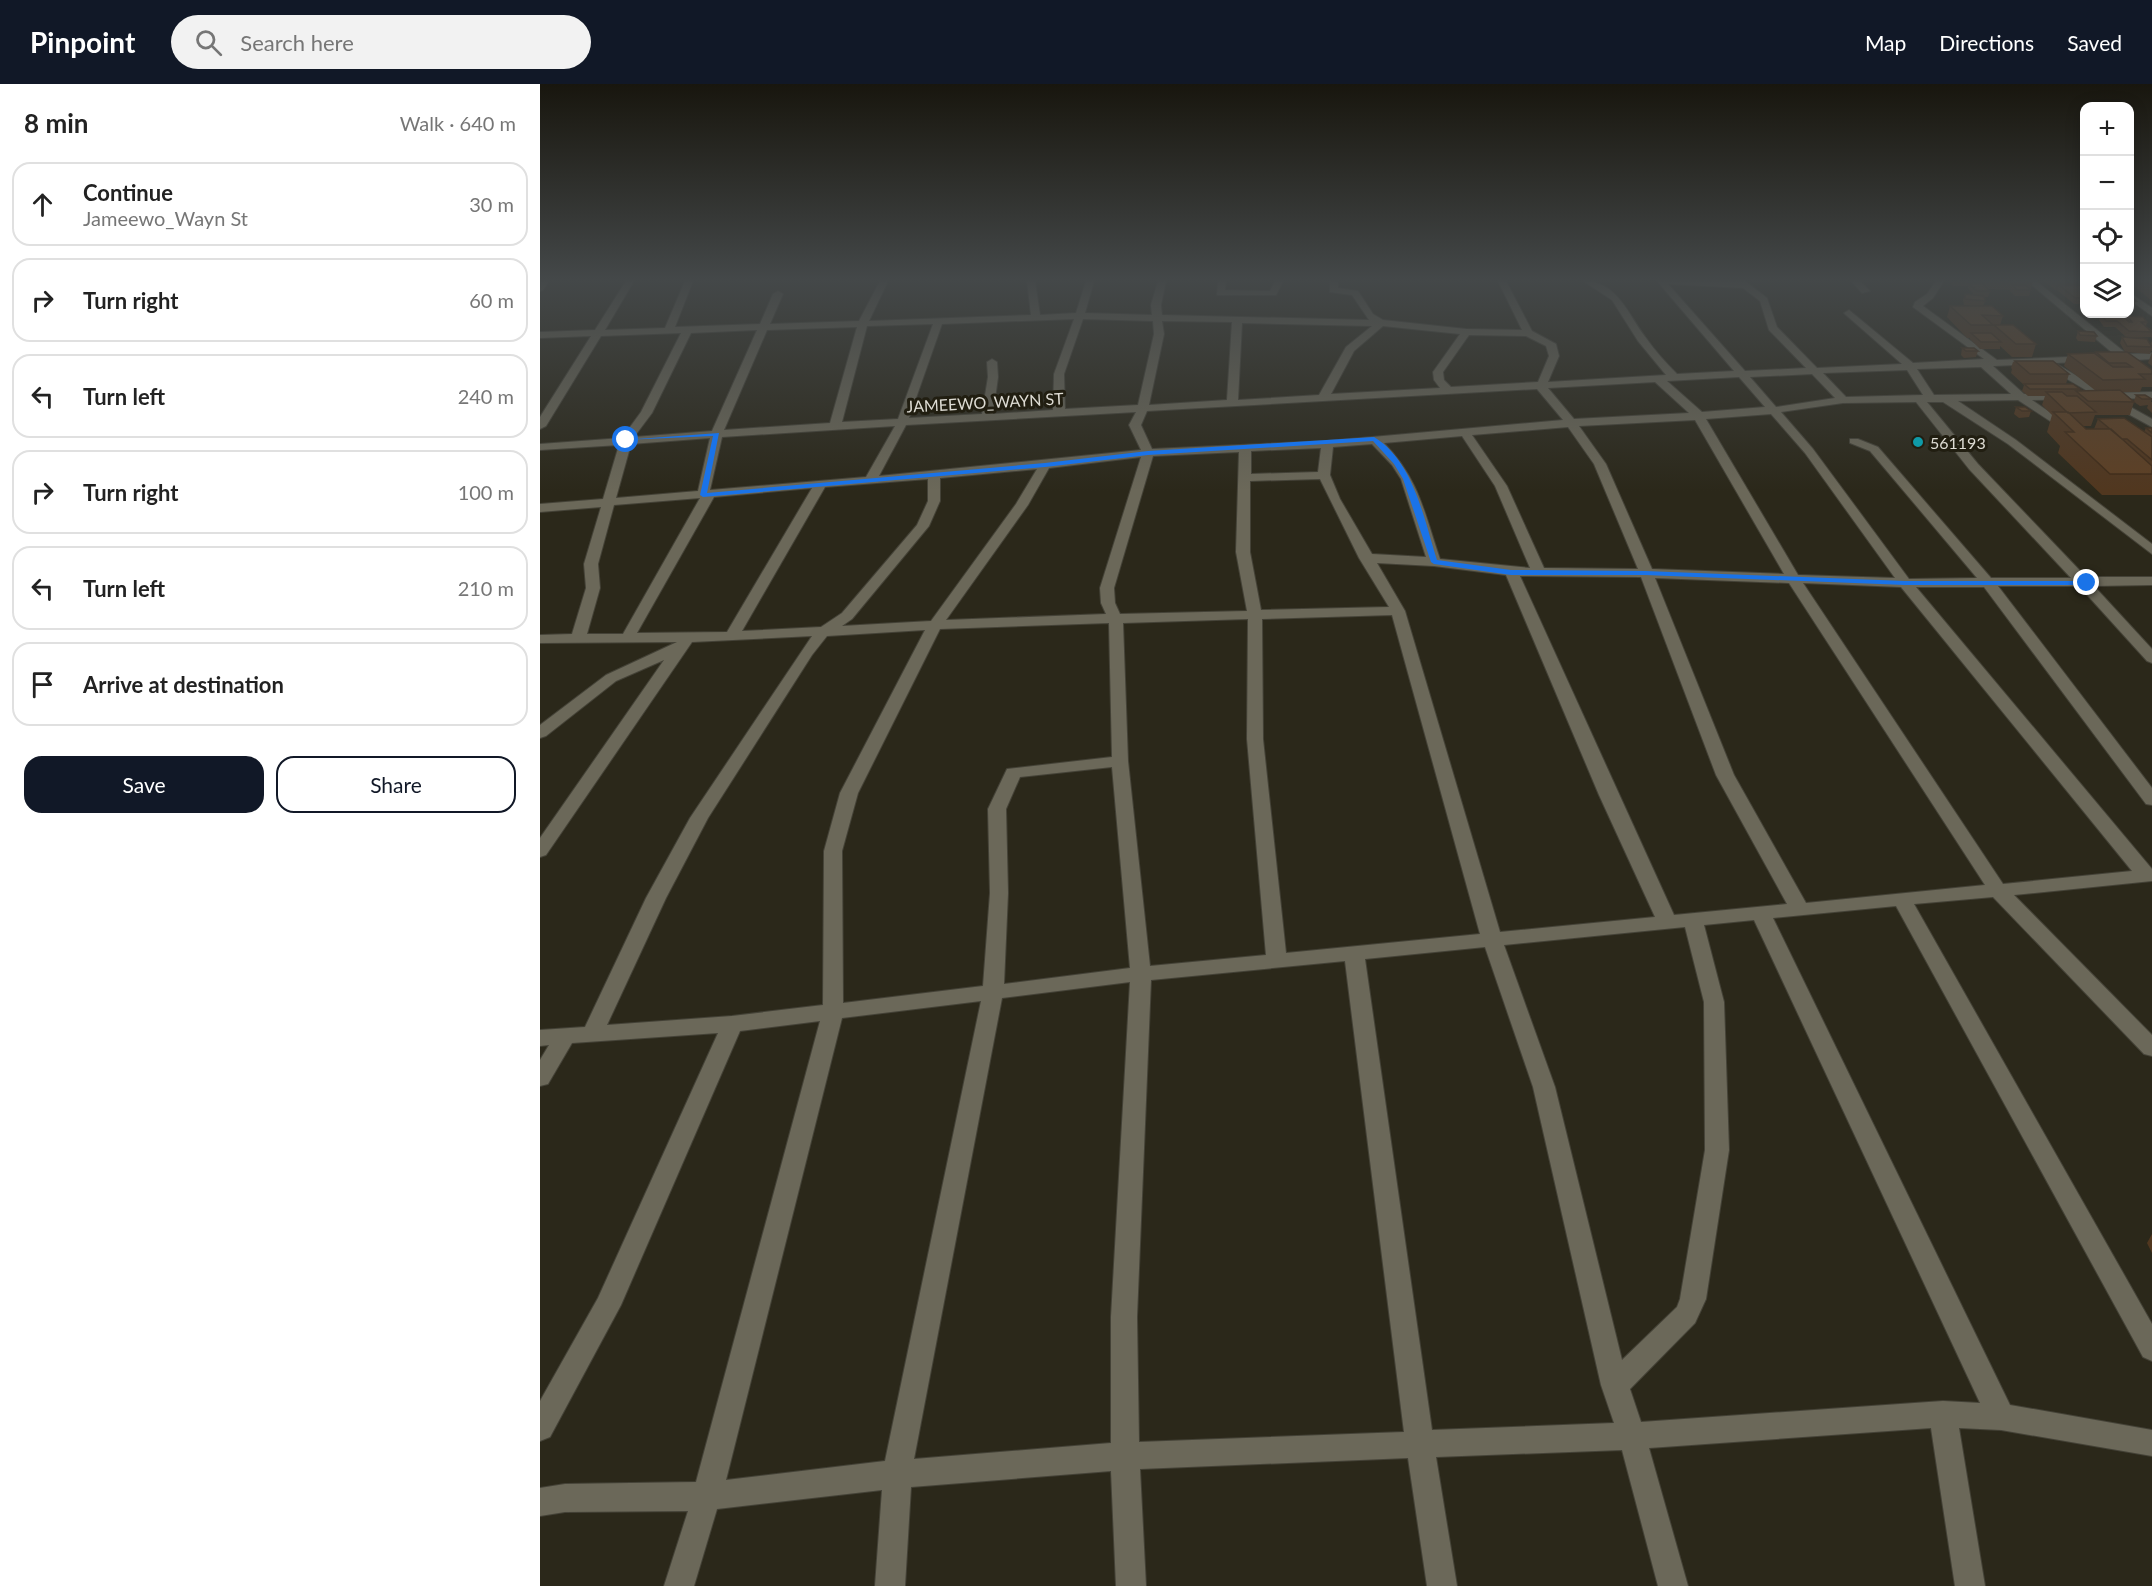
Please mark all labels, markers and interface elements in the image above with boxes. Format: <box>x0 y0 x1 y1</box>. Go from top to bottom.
search box <box>171 15 591 69</box>
text: Pinpoint <box>30 25 135 59</box>
icon: search <box>192 26 225 59</box>
text: Search here <box>240 29 354 56</box>
text: Map <box>1865 30 1906 55</box>
text: Directions <box>1939 30 2034 55</box>
text: Saved <box>2067 30 2122 55</box>
map controls <box>2080 102 2134 318</box>
button: + <box>2080 102 2134 156</box>
text: 8 min <box>24 107 88 139</box>
text: Walk · 640 m <box>400 111 516 135</box>
button: − <box>2080 156 2134 210</box>
text: Continue <box>83 179 173 206</box>
icon: ahead <box>26 188 59 221</box>
text: 30 m <box>469 192 514 216</box>
text: Jameewo_Wayn St <box>83 206 248 230</box>
button: locate <box>2080 210 2134 264</box>
button: layers <box>2080 264 2134 318</box>
icon: right <box>26 284 59 317</box>
text: Turn right <box>83 287 178 314</box>
text: 60 m <box>469 288 514 312</box>
icon: left <box>26 380 59 413</box>
text: Turn left <box>83 383 165 410</box>
text: 240 m <box>458 384 514 408</box>
street label: JAMEEWO_WAYN ST <box>906 388 1065 416</box>
route start <box>612 426 638 452</box>
place label: 561193 <box>1930 433 1986 452</box>
marker: 561193 <box>1911 435 1925 449</box>
icon: right <box>26 476 59 509</box>
text: Turn right <box>83 479 178 506</box>
text: 100 m <box>458 480 514 504</box>
route end <box>2073 569 2099 595</box>
icon: left <box>26 572 59 605</box>
text: Turn left <box>83 575 165 602</box>
text: 210 m <box>458 576 514 600</box>
icon: arrive <box>26 668 59 701</box>
text: Arrive at destination <box>83 671 284 698</box>
button: Save <box>24 756 264 813</box>
button: Share <box>276 756 516 813</box>

